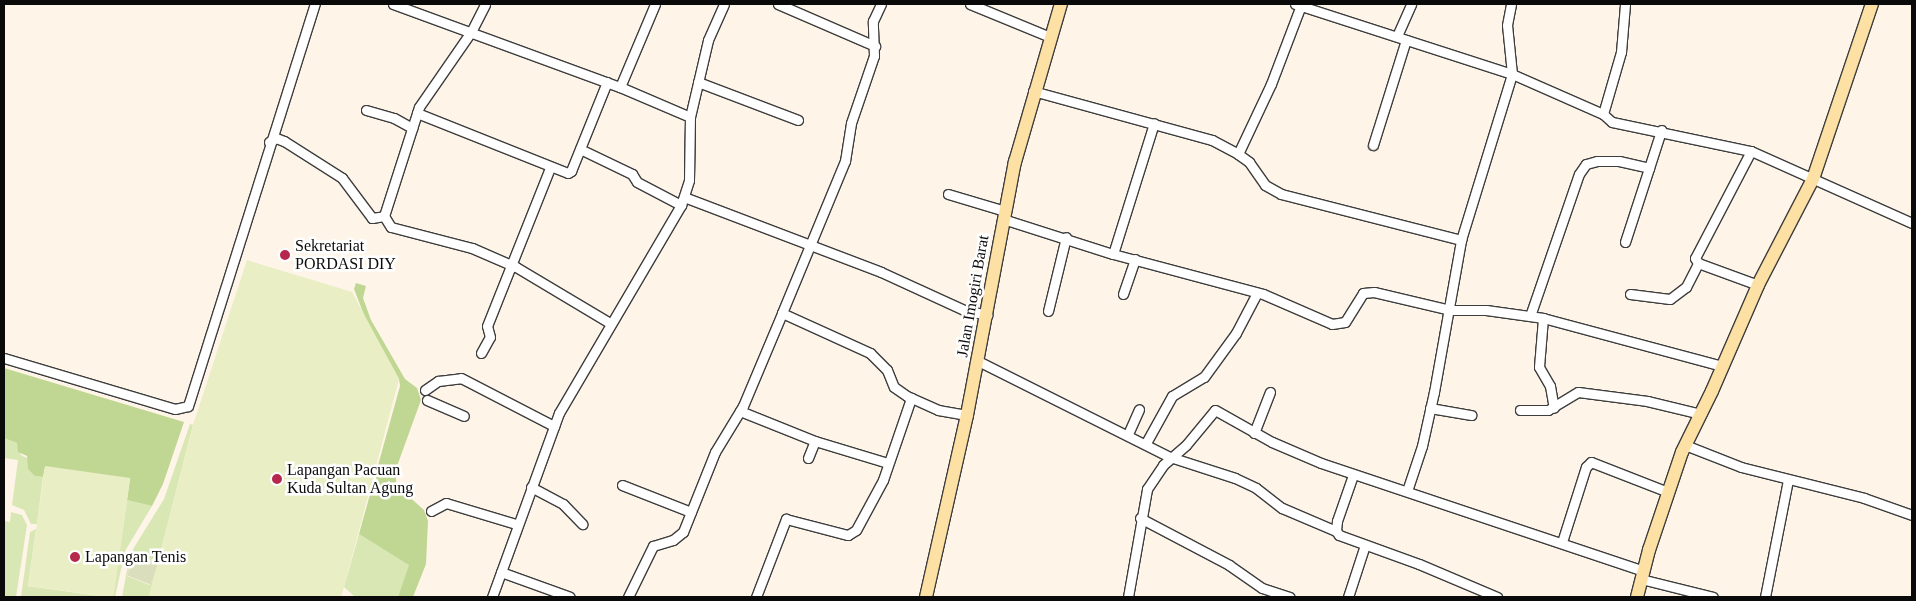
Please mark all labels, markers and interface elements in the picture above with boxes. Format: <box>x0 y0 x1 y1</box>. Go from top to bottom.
street label: Jalan Imogiri Barat <box>953 234 993 358</box>
place label: Sekretariat PORDASI DIY <box>295 236 396 274</box>
marker: Sekretariat PORDASI DIY <box>279 249 291 261</box>
place label: Lapangan Pacuan Kuda Sultan Agung <box>287 460 414 498</box>
marker: Lapangan Pacuan Kuda Sultan Agung <box>271 473 283 485</box>
place label: Lapangan Tenis <box>85 547 187 567</box>
marker: Lapangan Tenis <box>69 551 81 563</box>

